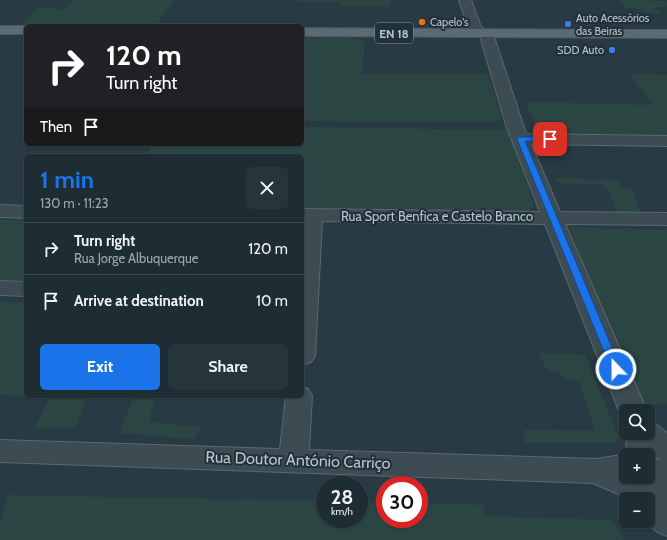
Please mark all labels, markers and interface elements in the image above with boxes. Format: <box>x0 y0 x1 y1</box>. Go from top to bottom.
place label: Auto Acessórios das Beiras <box>576 11 650 38</box>
place label: Capelo's <box>430 15 469 29</box>
marker: Capelo's <box>417 17 427 27</box>
marker: Auto Acessórios das Beiras <box>563 19 573 29</box>
road number: EN 18 <box>375 23 413 43</box>
text: 120 m <box>106 38 182 72</box>
icon: right <box>40 40 92 92</box>
place label: SDD Auto <box>557 43 604 57</box>
marker: SDD Auto <box>607 45 617 55</box>
text: Turn right <box>106 72 177 94</box>
icon: arrive <box>80 116 102 138</box>
text: Then <box>40 118 72 136</box>
pin <box>533 122 567 156</box>
icon: arrive <box>539 128 561 150</box>
text: 1 min <box>40 165 94 194</box>
button: close <box>246 167 288 209</box>
text: 130 m · 11:23 <box>40 195 109 211</box>
street label: Rua Sport Benfica e Castelo Branco <box>341 208 533 224</box>
text: Turn right <box>74 232 135 250</box>
icon: right <box>40 238 62 260</box>
text: 120 m <box>248 240 288 258</box>
text: Rua Jorge Albuquerque <box>74 250 198 266</box>
icon: arrive <box>40 290 62 312</box>
text: Arrive at destination <box>74 292 204 310</box>
text: 10 m <box>256 292 288 310</box>
button: Exit <box>40 344 160 390</box>
button: Share <box>168 344 288 390</box>
position arrow <box>595 348 637 390</box>
map controls <box>619 404 655 528</box>
button: search <box>619 404 655 440</box>
street label: Rua Doutor António Carriço <box>205 447 391 473</box>
button: + <box>619 448 655 484</box>
speed limit sign: 30 <box>376 476 428 528</box>
text: 28 <box>331 485 353 509</box>
button: − <box>619 492 655 528</box>
text: km/h <box>331 505 353 518</box>

